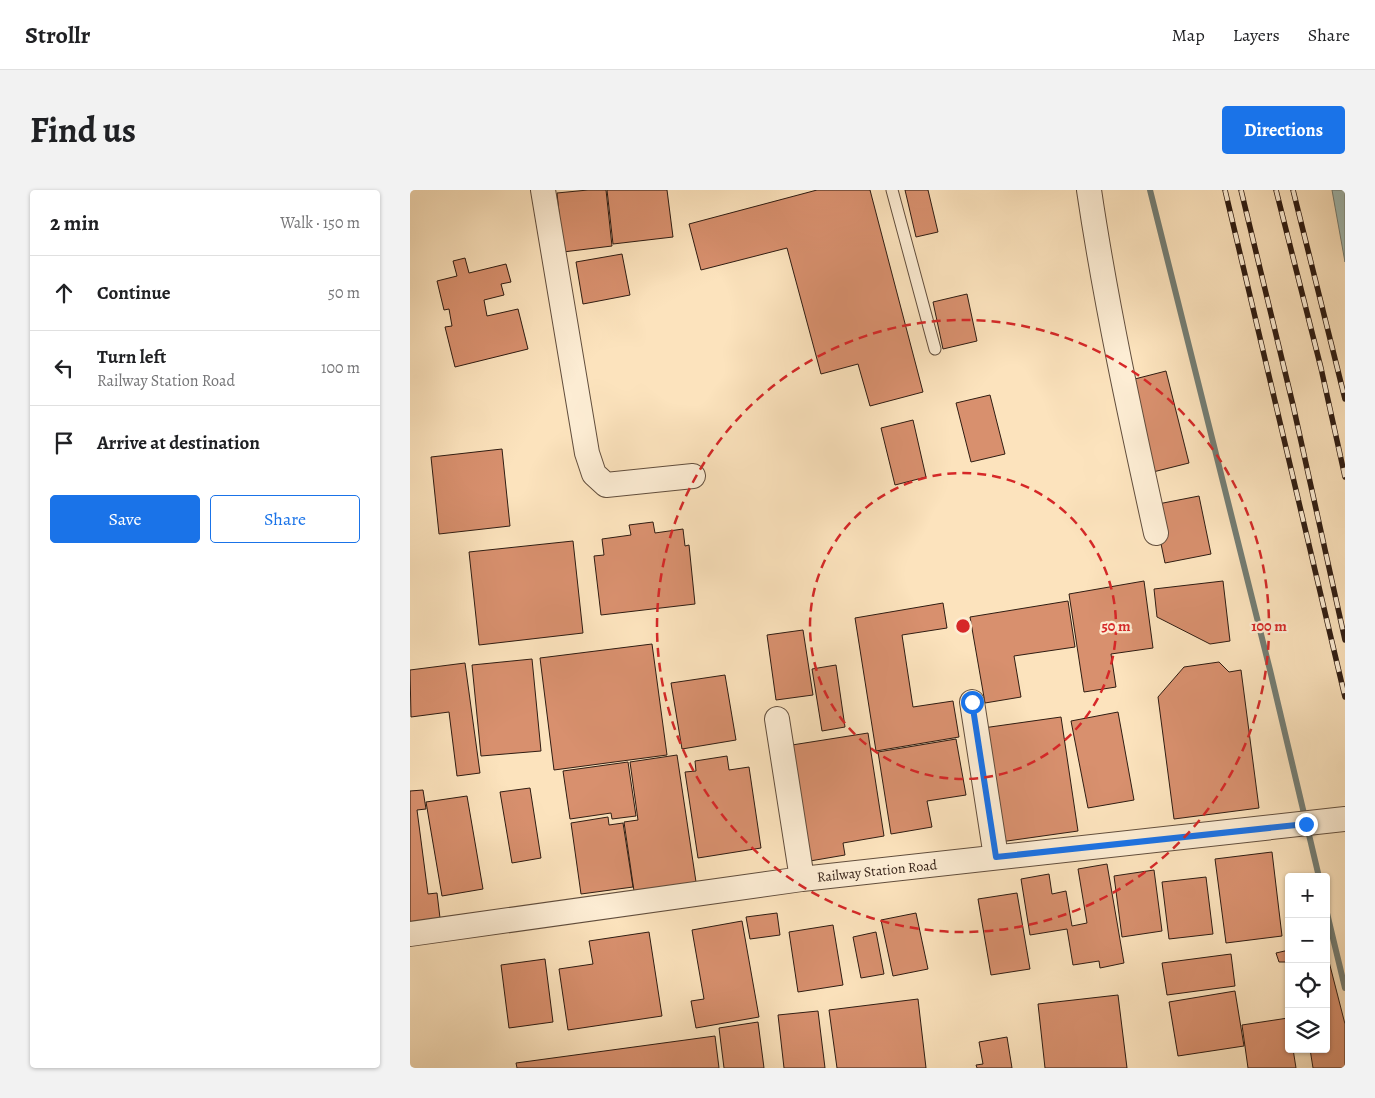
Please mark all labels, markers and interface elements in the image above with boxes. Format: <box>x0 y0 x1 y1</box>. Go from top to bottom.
text: Strollr <box>25 19 90 51</box>
text: Map <box>1172 23 1205 47</box>
text: Layers <box>1233 23 1280 47</box>
text: Share <box>1308 23 1350 47</box>
text: Find us <box>30 106 136 154</box>
button: Directions <box>1222 106 1345 154</box>
text: 2 min <box>50 209 99 237</box>
text: Walk · 150 m <box>280 212 360 234</box>
icon: ahead <box>50 279 78 307</box>
text: Continue <box>97 280 171 306</box>
text: 50 m <box>328 282 360 304</box>
text: Turn left <box>97 344 166 370</box>
icon: left <box>50 354 78 382</box>
text: 100 m <box>321 357 360 379</box>
text: Railway Station Road <box>97 370 235 392</box>
icon: arrive <box>50 429 78 457</box>
text: Arrive at destination <box>97 430 260 456</box>
button: Save <box>50 495 200 543</box>
button: Share <box>210 495 360 543</box>
text: 50 m <box>1101 616 1131 636</box>
text: 100 m <box>1251 616 1287 636</box>
centre of rings <box>954 617 972 635</box>
route start <box>961 691 984 714</box>
route end <box>1295 813 1318 836</box>
street label: Railway Station Road <box>816 855 939 887</box>
map controls <box>1285 873 1330 1053</box>
button: + <box>1285 873 1330 918</box>
button: − <box>1285 918 1330 963</box>
button: locate <box>1285 963 1330 1008</box>
button: layers <box>1285 1008 1330 1053</box>

